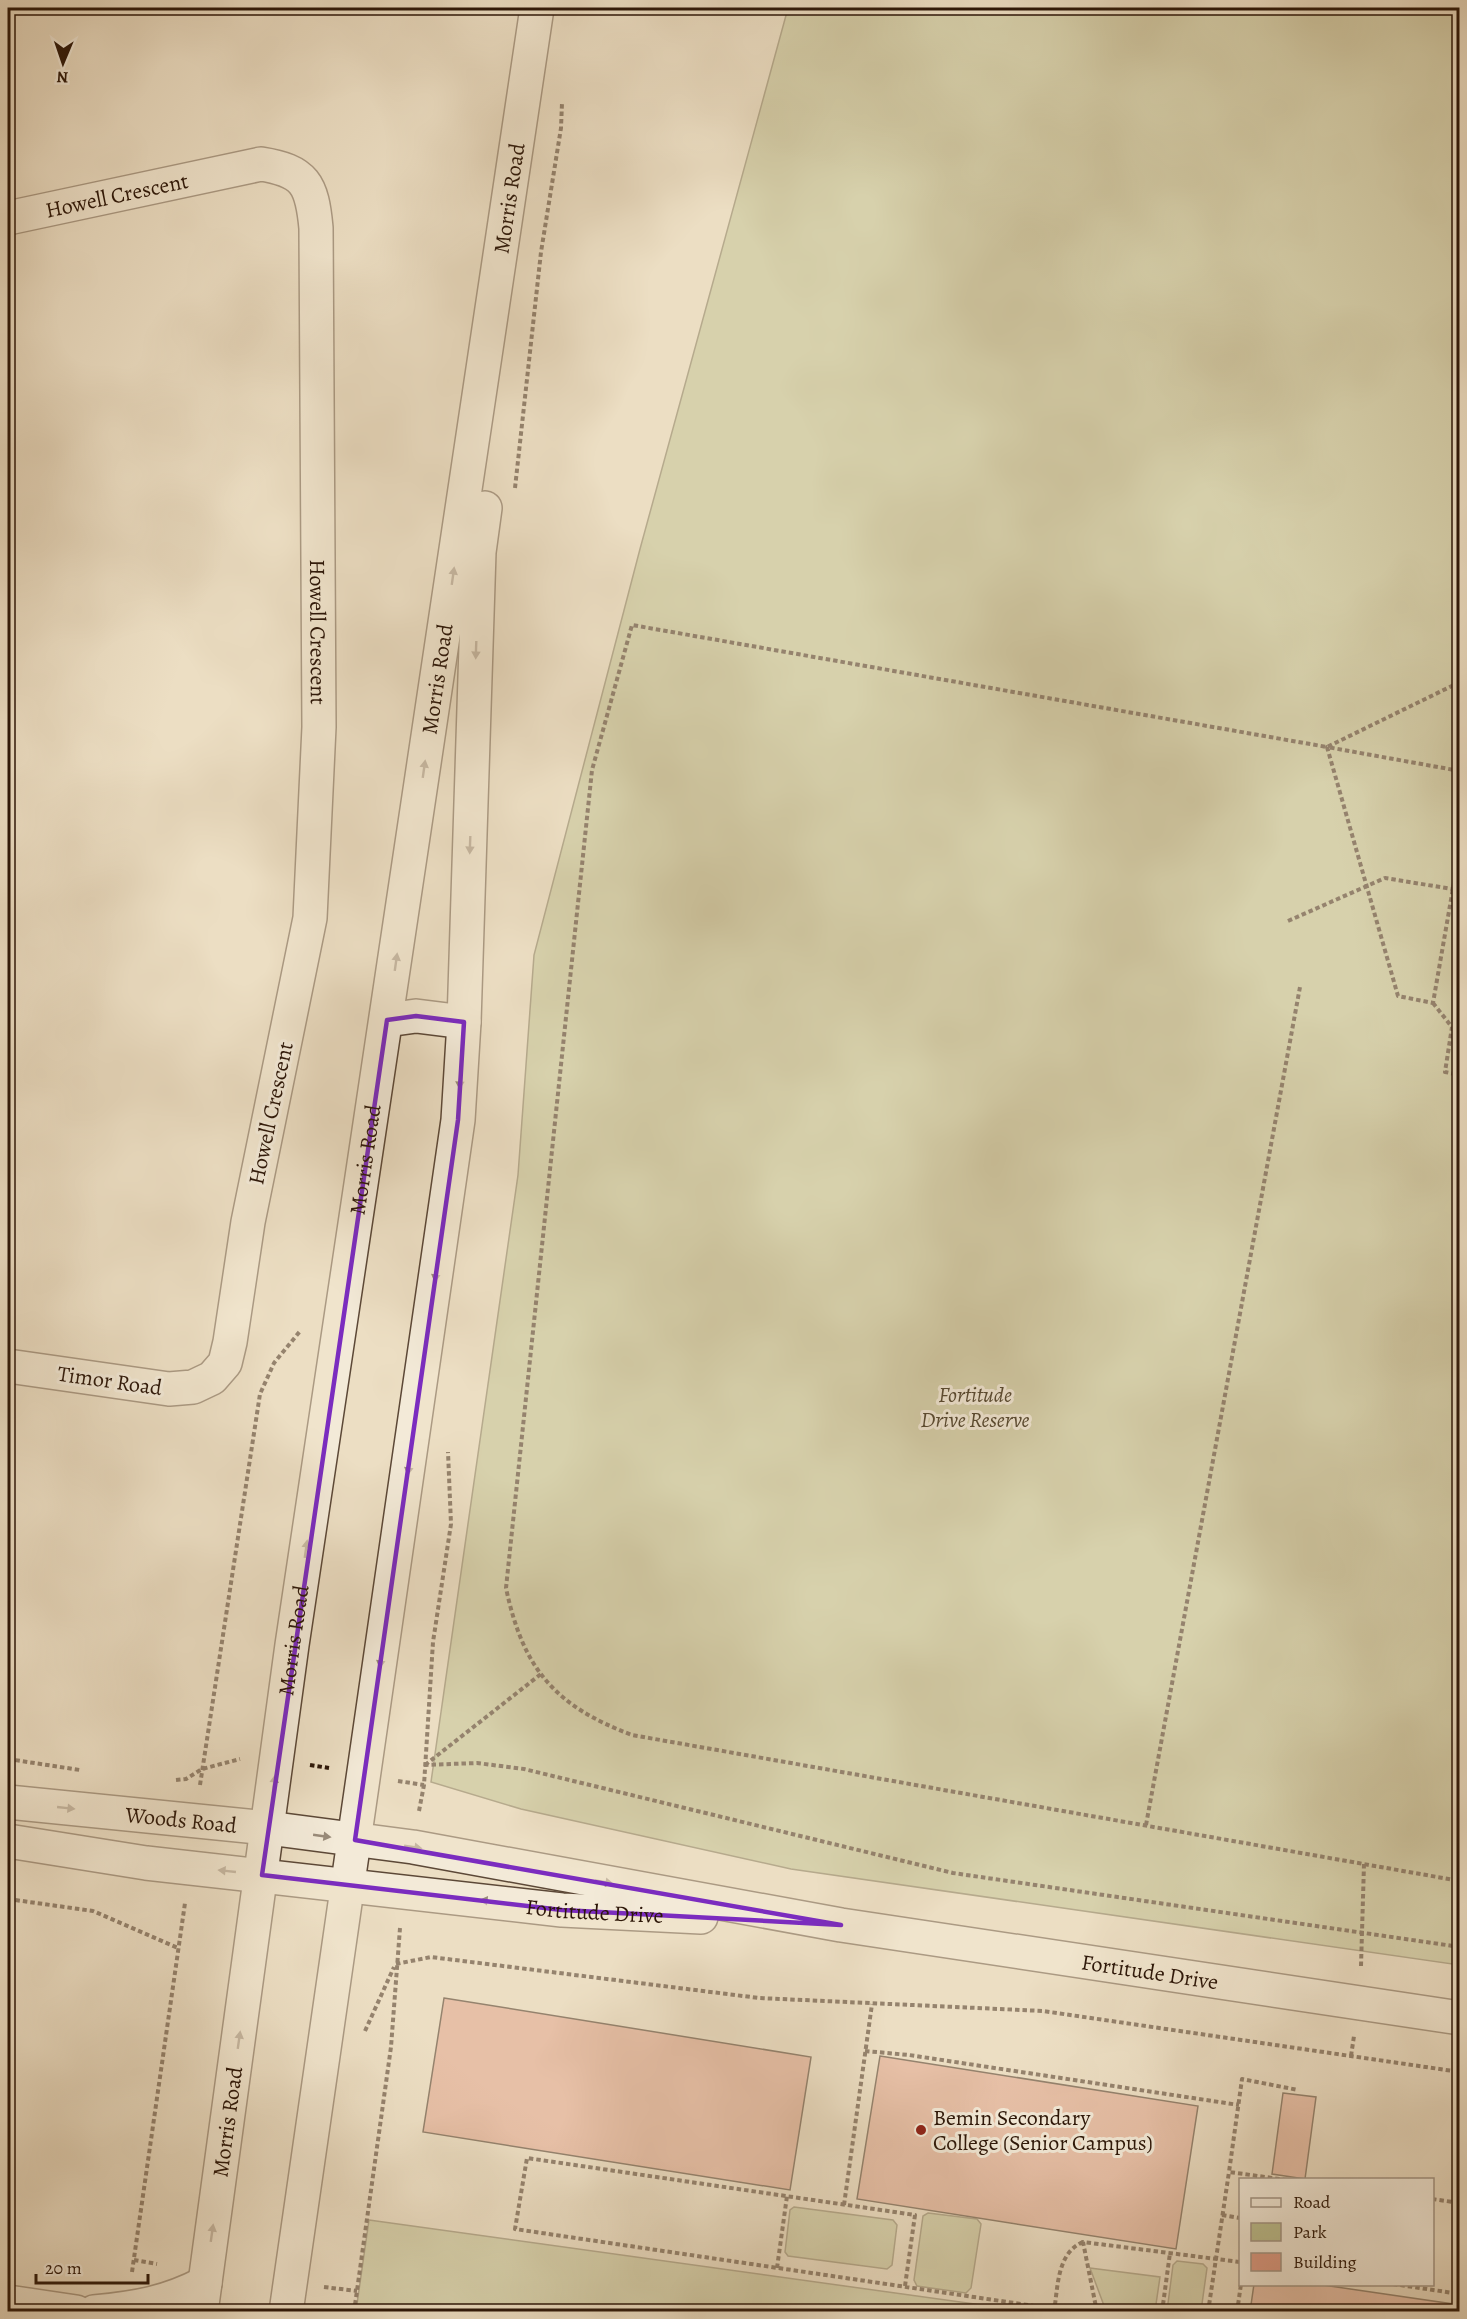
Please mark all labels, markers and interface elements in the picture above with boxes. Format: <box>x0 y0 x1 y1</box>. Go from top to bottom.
north arrow <box>33 33 93 93</box>
text: N <box>56 66 69 88</box>
street label: Morris Road <box>486 141 533 256</box>
street label: Howell Crescent <box>43 166 191 226</box>
street label: Howell Crescent <box>302 559 333 705</box>
one-way arrow <box>448 566 457 585</box>
street label: Morris Road <box>414 622 461 736</box>
one-way arrow <box>472 641 481 660</box>
one-way arrow <box>420 759 429 778</box>
one-way arrow <box>465 835 474 854</box>
one-way arrow <box>391 952 400 971</box>
street label: Howell Crescent <box>241 1039 301 1187</box>
one-way arrow <box>456 1070 465 1089</box>
street label: Morris Road <box>343 1102 389 1217</box>
one-way arrow <box>432 1264 441 1283</box>
street label: Timor Road <box>56 1359 164 1403</box>
park label: Fortitude Drive Reserve <box>920 1380 1030 1435</box>
one-way arrow <box>404 1457 413 1476</box>
one-way arrow <box>302 1540 311 1559</box>
street label: Morris Road <box>271 1583 317 1698</box>
one-way arrow <box>376 1650 385 1669</box>
one-way arrow <box>269 1774 278 1793</box>
street label: Woods Road <box>123 1800 238 1841</box>
one-way arrow <box>56 1803 75 1813</box>
one-way arrow <box>313 1831 332 1840</box>
one-way arrow <box>403 1843 422 1852</box>
one-way arrow <box>218 1866 237 1876</box>
one-way arrow <box>595 1878 614 1887</box>
street label: Fortitude Drive <box>524 1892 664 1931</box>
one-way arrow <box>480 1896 499 1906</box>
street label: Fortitude Drive <box>1079 1947 1220 1997</box>
one-way arrow <box>234 2030 244 2049</box>
street label: Morris Road <box>206 2065 250 2179</box>
place label: Bemin Secondary College (Senior Campus) <box>933 2103 1153 2158</box>
marker: Bemin Secondary College (Senior Campus) <box>914 2123 928 2137</box>
legend <box>1239 2178 1434 2286</box>
text: Road <box>1293 2190 1331 2214</box>
text: Park <box>1293 2220 1327 2244</box>
one-way arrow <box>207 2223 217 2242</box>
scale bar <box>36 2247 148 2285</box>
text: Building <box>1293 2250 1357 2274</box>
text: 20 m <box>45 2256 82 2280</box>

